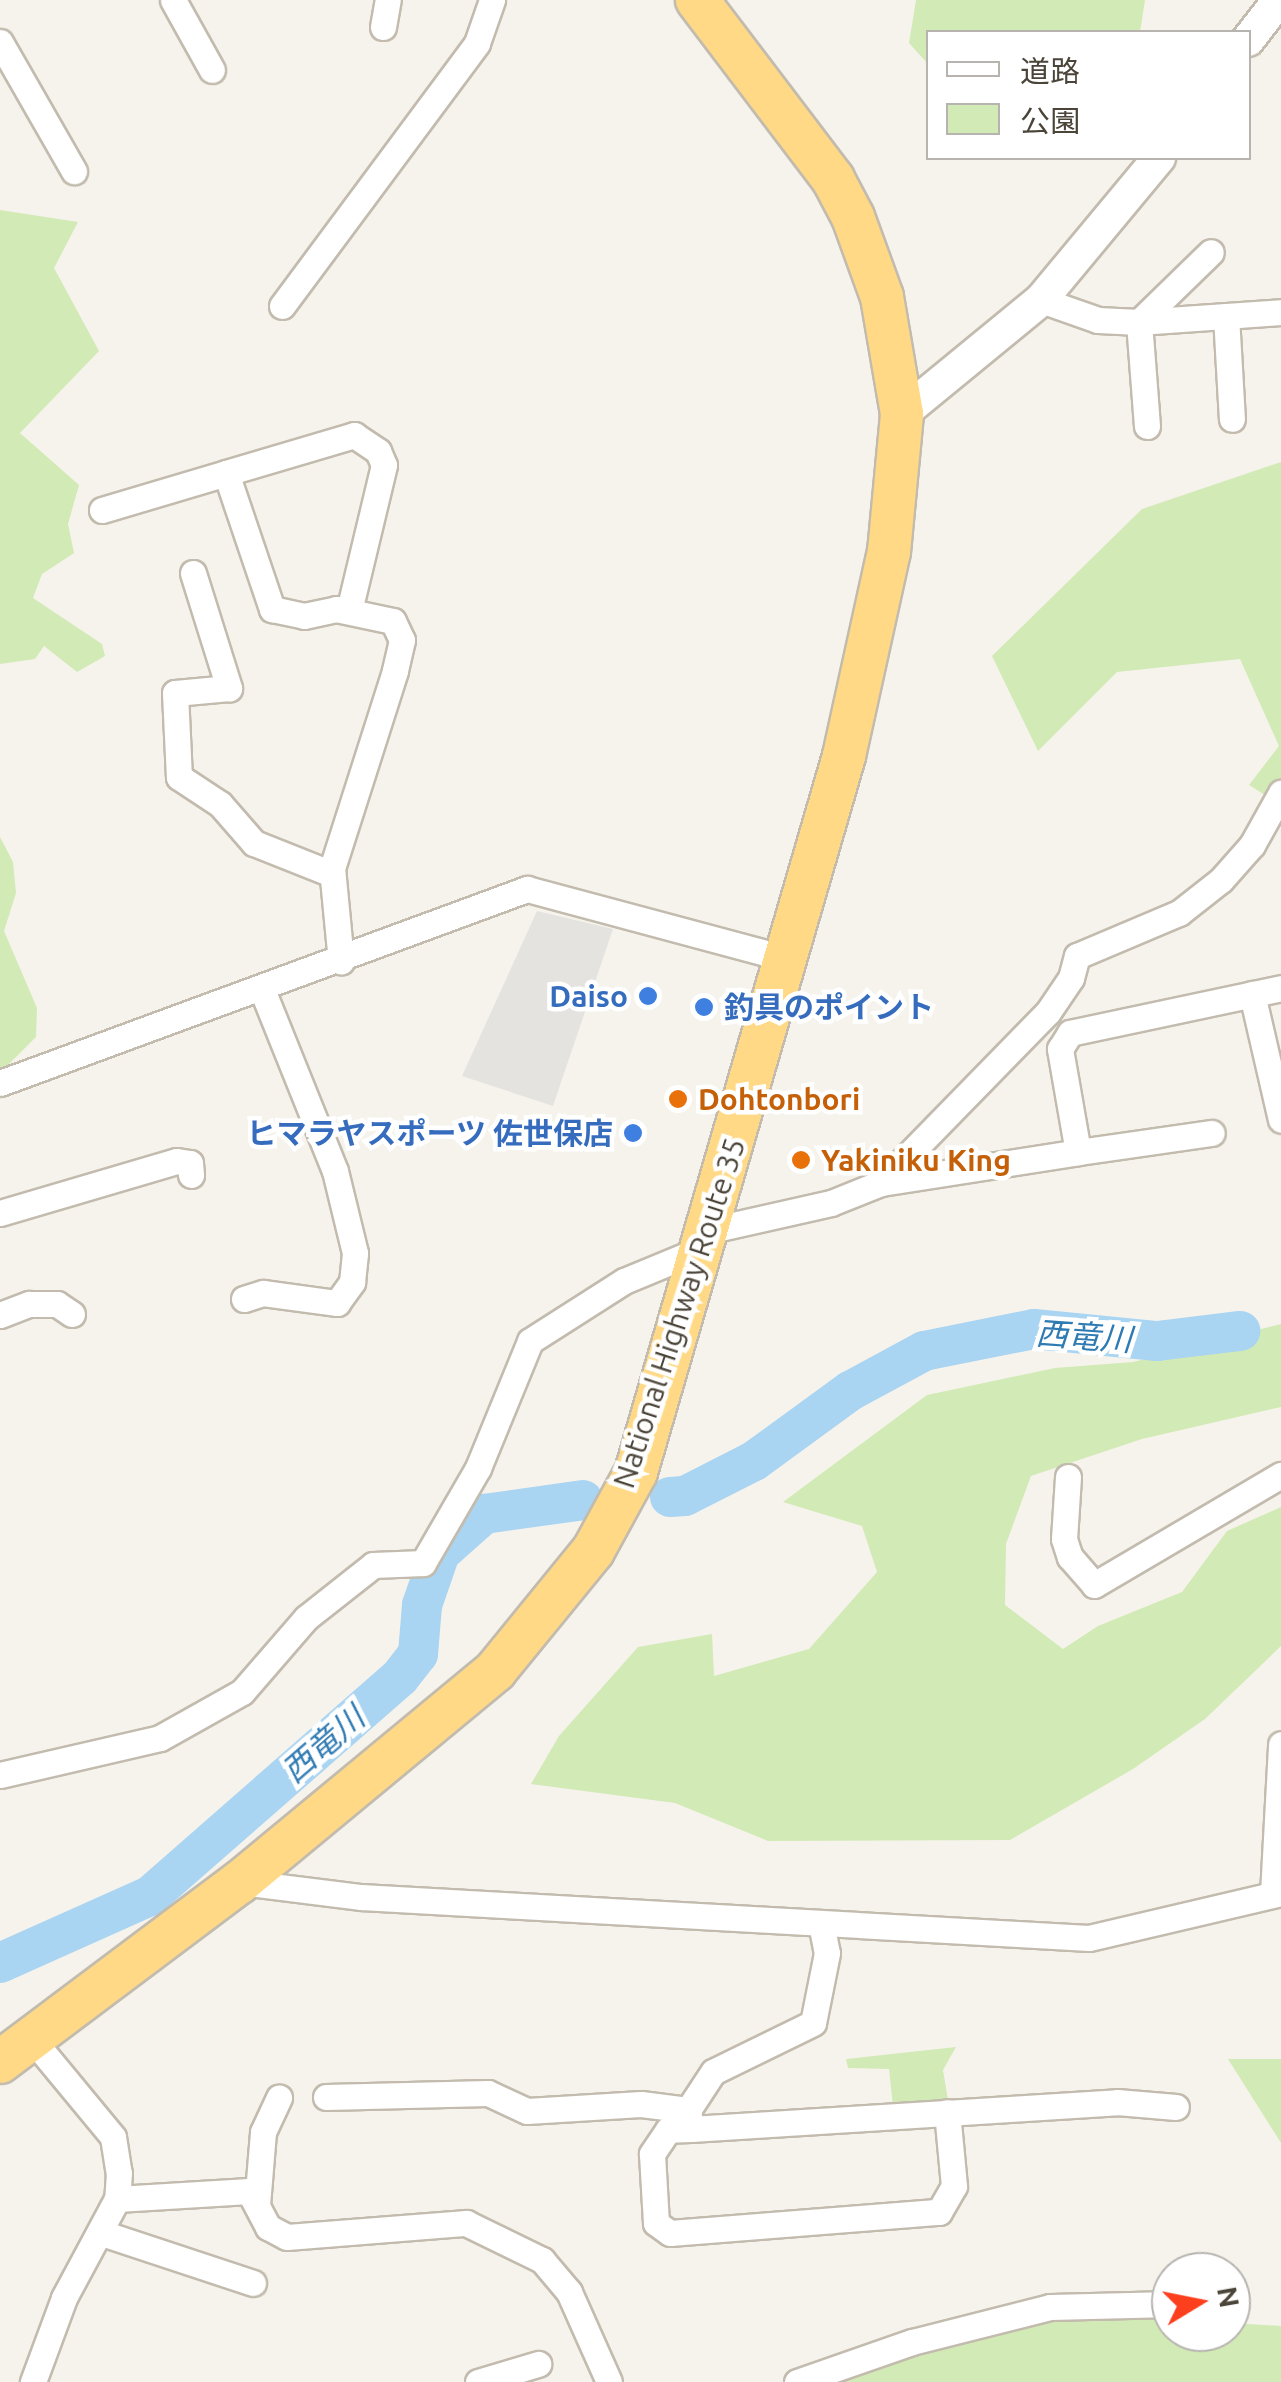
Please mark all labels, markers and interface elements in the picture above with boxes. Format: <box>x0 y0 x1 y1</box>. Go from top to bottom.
legend <box>926 30 1251 160</box>
text: 道路 <box>1020 54 1080 88</box>
text: 公園 <box>1020 104 1080 138</box>
place label: Daiso <box>549 978 628 1014</box>
marker: Daiso <box>637 985 659 1007</box>
place label: 釣具のポイント <box>724 989 934 1025</box>
marker: 釣具のポイント <box>693 996 715 1018</box>
place label: Dohtonbori <box>698 1081 860 1117</box>
marker: Dohtonbori <box>667 1088 689 1110</box>
place label: ヒマラヤスポーツ 佐世保店 <box>246 1115 613 1151</box>
marker: ヒマラヤスポーツ 佐世保店 <box>622 1122 644 1144</box>
street label: National Highway Route 35 <box>605 1134 753 1492</box>
place label: Yakiniku King <box>821 1142 1011 1178</box>
marker: Yakiniku King <box>790 1149 812 1171</box>
water label: 西竜川 <box>1035 1313 1133 1359</box>
water label: 西竜川 <box>274 1698 372 1790</box>
north arrow <box>1151 2252 1251 2352</box>
text: N <box>1212 2284 1246 2310</box>

